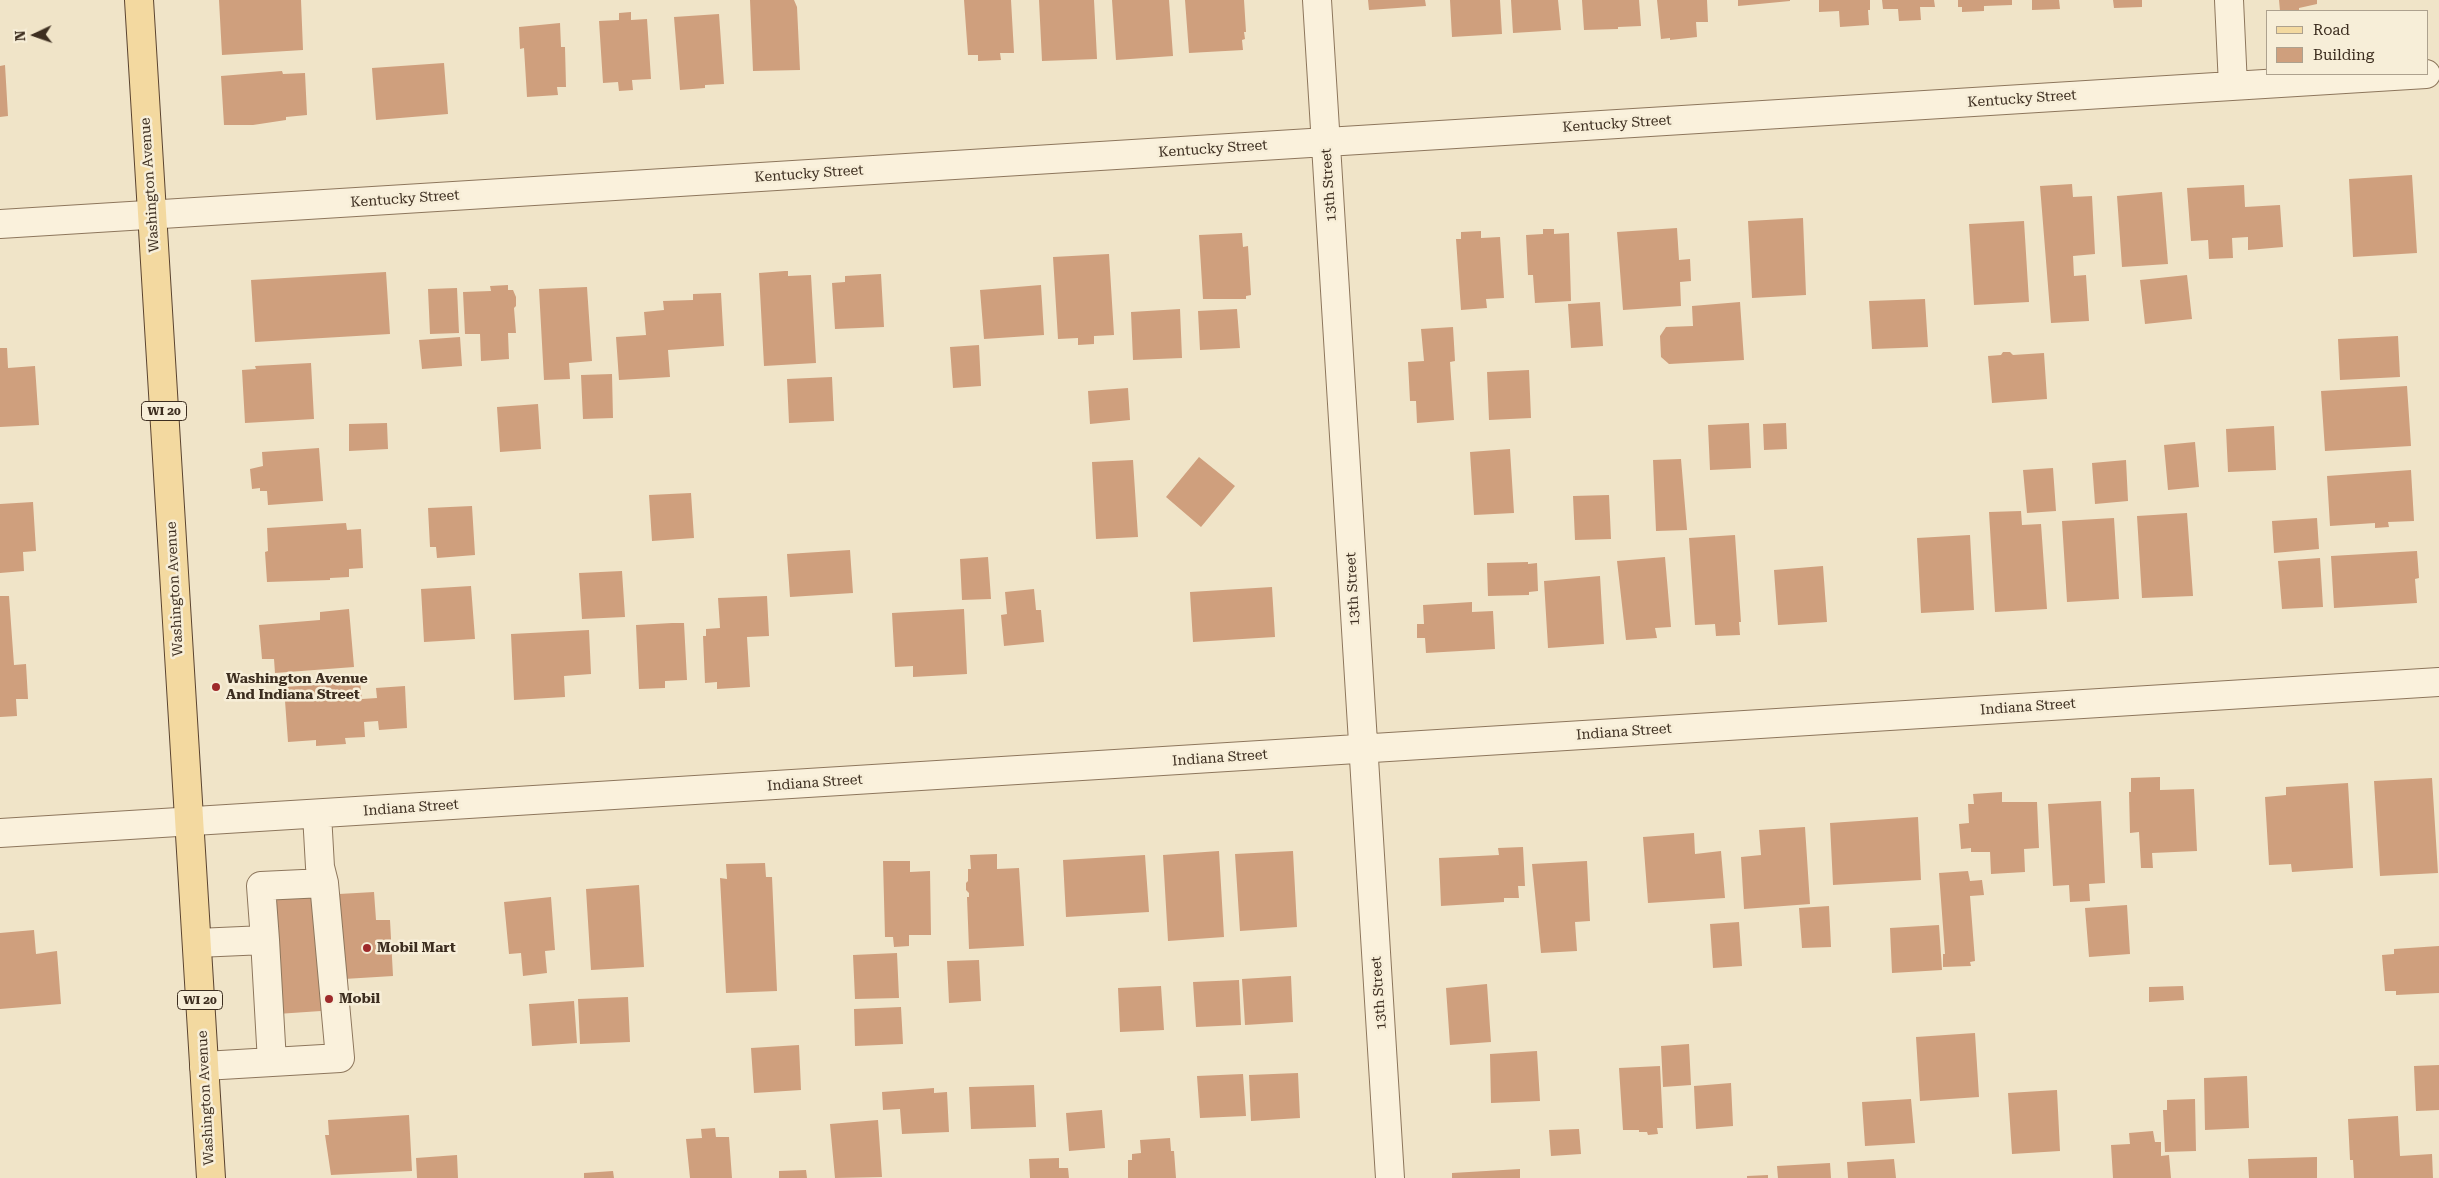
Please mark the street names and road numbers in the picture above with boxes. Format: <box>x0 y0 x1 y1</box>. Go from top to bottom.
street label: Kentucky Street <box>1967 87 2077 111</box>
street label: Kentucky Street <box>1562 112 1672 136</box>
street label: Washington Avenue <box>137 117 163 253</box>
street label: Kentucky Street <box>1158 137 1268 161</box>
street label: 13th Street <box>1318 148 1340 222</box>
street label: Kentucky Street <box>754 162 864 186</box>
street label: Kentucky Street <box>350 187 460 211</box>
road number: WI 20 <box>142 402 186 421</box>
street label: Washington Avenue <box>163 521 187 657</box>
street label: 13th Street <box>1343 552 1363 626</box>
street label: Indiana Street <box>1980 695 2076 719</box>
street label: Indiana Street <box>1576 720 1672 744</box>
street label: Indiana Street <box>1172 746 1268 770</box>
street label: Indiana Street <box>767 771 863 795</box>
street label: Indiana Street <box>363 796 459 820</box>
street label: 13th Street <box>1368 956 1390 1030</box>
road number: WI 20 <box>178 990 222 1010</box>
street label: Washington Avenue <box>194 1030 218 1166</box>

